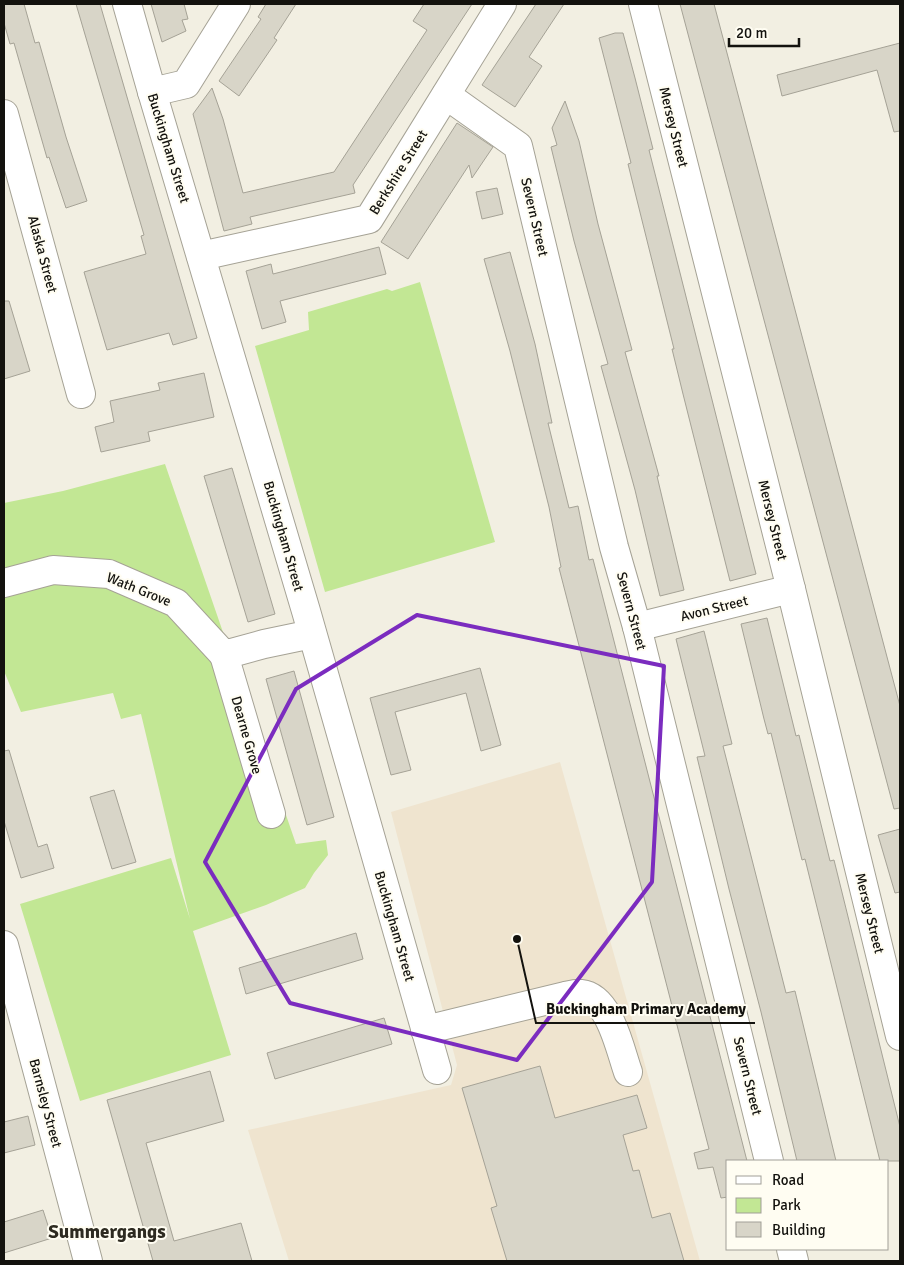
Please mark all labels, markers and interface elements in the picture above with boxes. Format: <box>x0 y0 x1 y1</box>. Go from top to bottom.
scale bar <box>729 15 799 47</box>
text: 20 m <box>736 24 767 42</box>
street label: Mersey Street <box>655 85 692 169</box>
street label: Buckingham Street <box>144 91 193 205</box>
street label: Berkshire Street <box>366 127 431 218</box>
street label: Severn Street <box>517 176 552 258</box>
street label: Alaska Street <box>24 214 61 295</box>
street label: Mersey Street <box>754 478 791 562</box>
street label: Buckingham Street <box>260 479 307 593</box>
street label: Wath Grove <box>104 569 174 610</box>
street label: Severn Street <box>613 570 650 652</box>
street label: Avon Street <box>679 592 750 625</box>
street label: Dearne Grove <box>227 694 266 776</box>
street label: Buckingham Street <box>371 869 418 983</box>
street label: Mersey Street <box>851 871 888 955</box>
callout: Buckingham Primary Academy <box>536 993 755 1023</box>
text: Buckingham Primary Academy <box>546 1000 746 1018</box>
street label: Severn Street <box>730 1035 765 1117</box>
street label: Barnsley Street <box>25 1057 66 1150</box>
legend <box>726 1160 889 1250</box>
text: Road <box>772 1171 804 1189</box>
text: Park <box>772 1196 801 1214</box>
district label: Summergangs <box>48 1220 166 1244</box>
text: Building <box>772 1221 826 1239</box>

